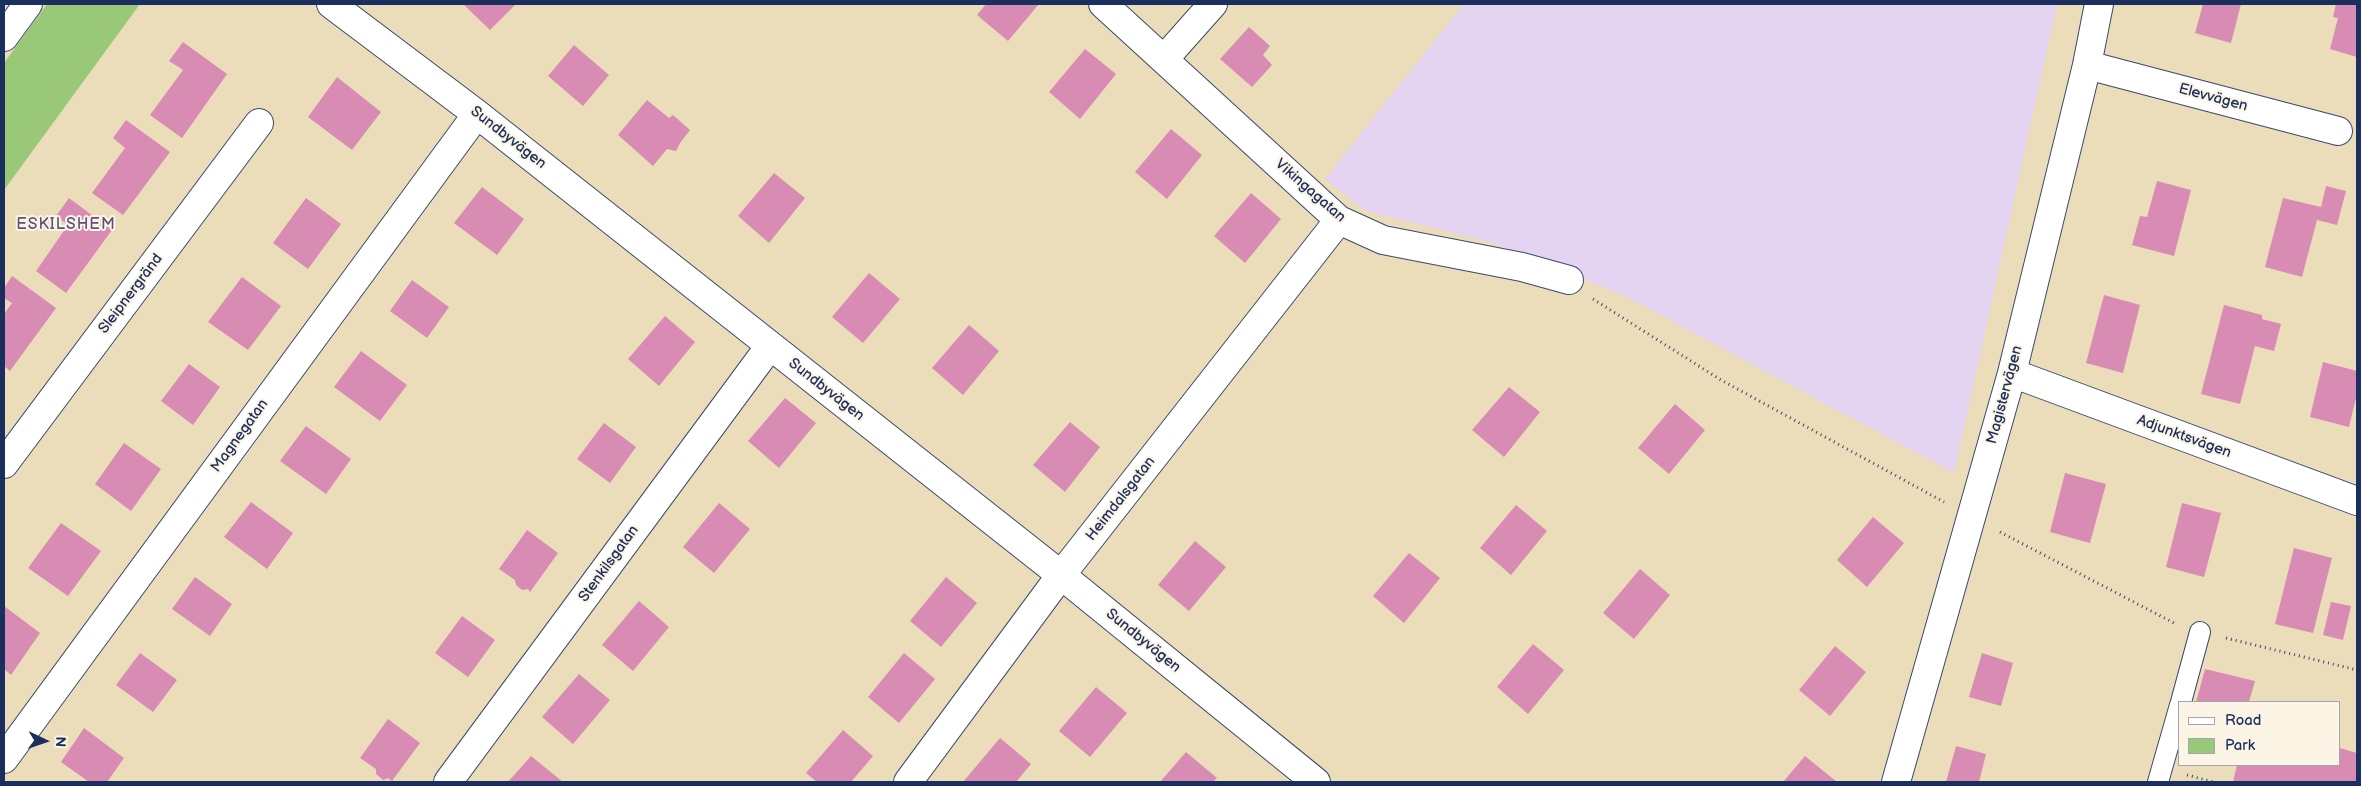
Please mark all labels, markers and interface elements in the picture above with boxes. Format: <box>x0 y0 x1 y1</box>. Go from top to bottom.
street label: Elevvägen <box>2177 80 2249 116</box>
street label: Sundbyvägen <box>467 103 549 173</box>
street label: Vikingagatan <box>1271 155 1349 227</box>
district label: ESKILSHEM <box>15 215 117 235</box>
street label: Sleipnergränd <box>95 251 167 337</box>
street label: Magistervägen <box>1983 344 2027 446</box>
street label: Sundbyvägen <box>785 355 867 425</box>
street label: Magnegatan <box>208 396 272 476</box>
street label: Adjunktsvägen <box>2134 412 2234 462</box>
street label: Heimdalsgatan <box>1083 453 1159 545</box>
street label: Stenkilsgatan <box>575 522 643 606</box>
street label: Sundbyvägen <box>1102 605 1184 677</box>
legend <box>2178 701 2341 766</box>
text: Road <box>2225 711 2261 730</box>
north arrow <box>20 716 70 766</box>
text: N <box>52 736 69 747</box>
text: Park <box>2225 736 2255 755</box>

